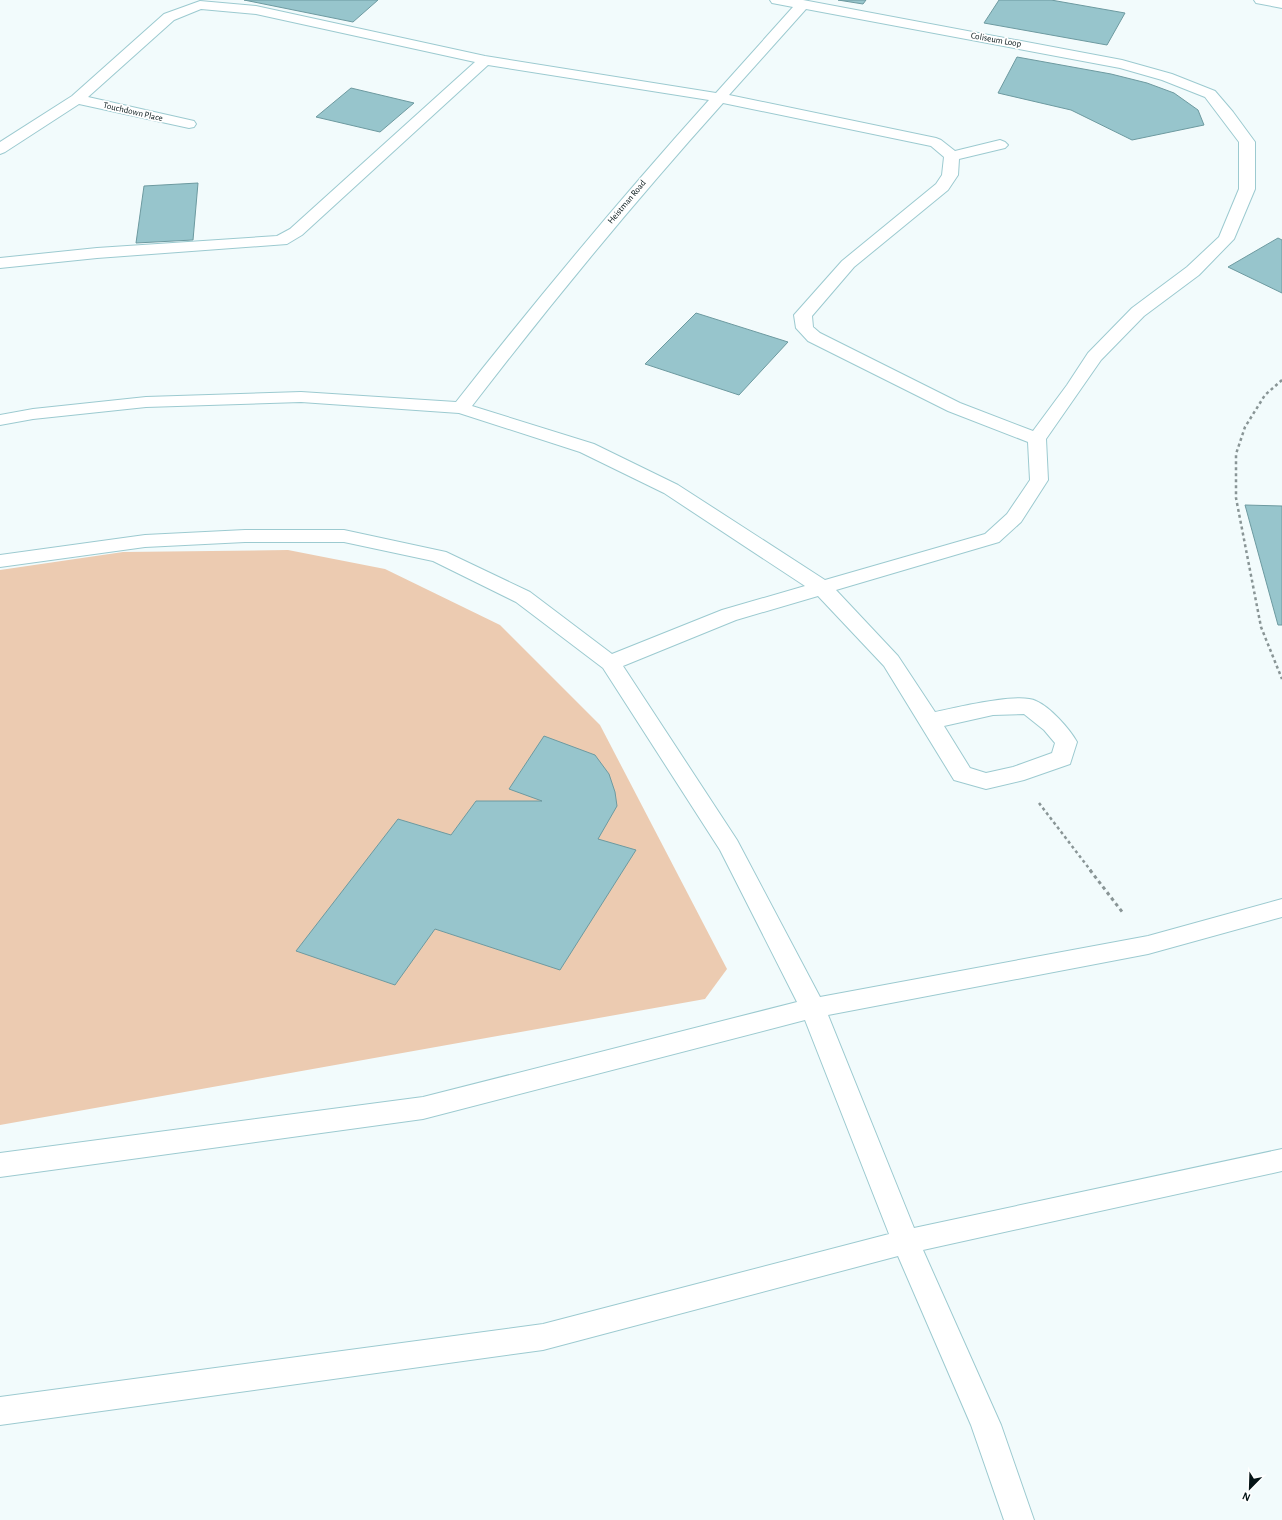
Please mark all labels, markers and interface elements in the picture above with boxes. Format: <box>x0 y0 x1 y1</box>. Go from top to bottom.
street label: Coliseum Loop <box>970 31 1022 49</box>
street label: Touchdown Place <box>102 101 164 123</box>
street label: Heistman Road <box>606 178 648 226</box>
north arrow <box>1230 1468 1270 1508</box>
text: N <box>1241 1490 1252 1503</box>

